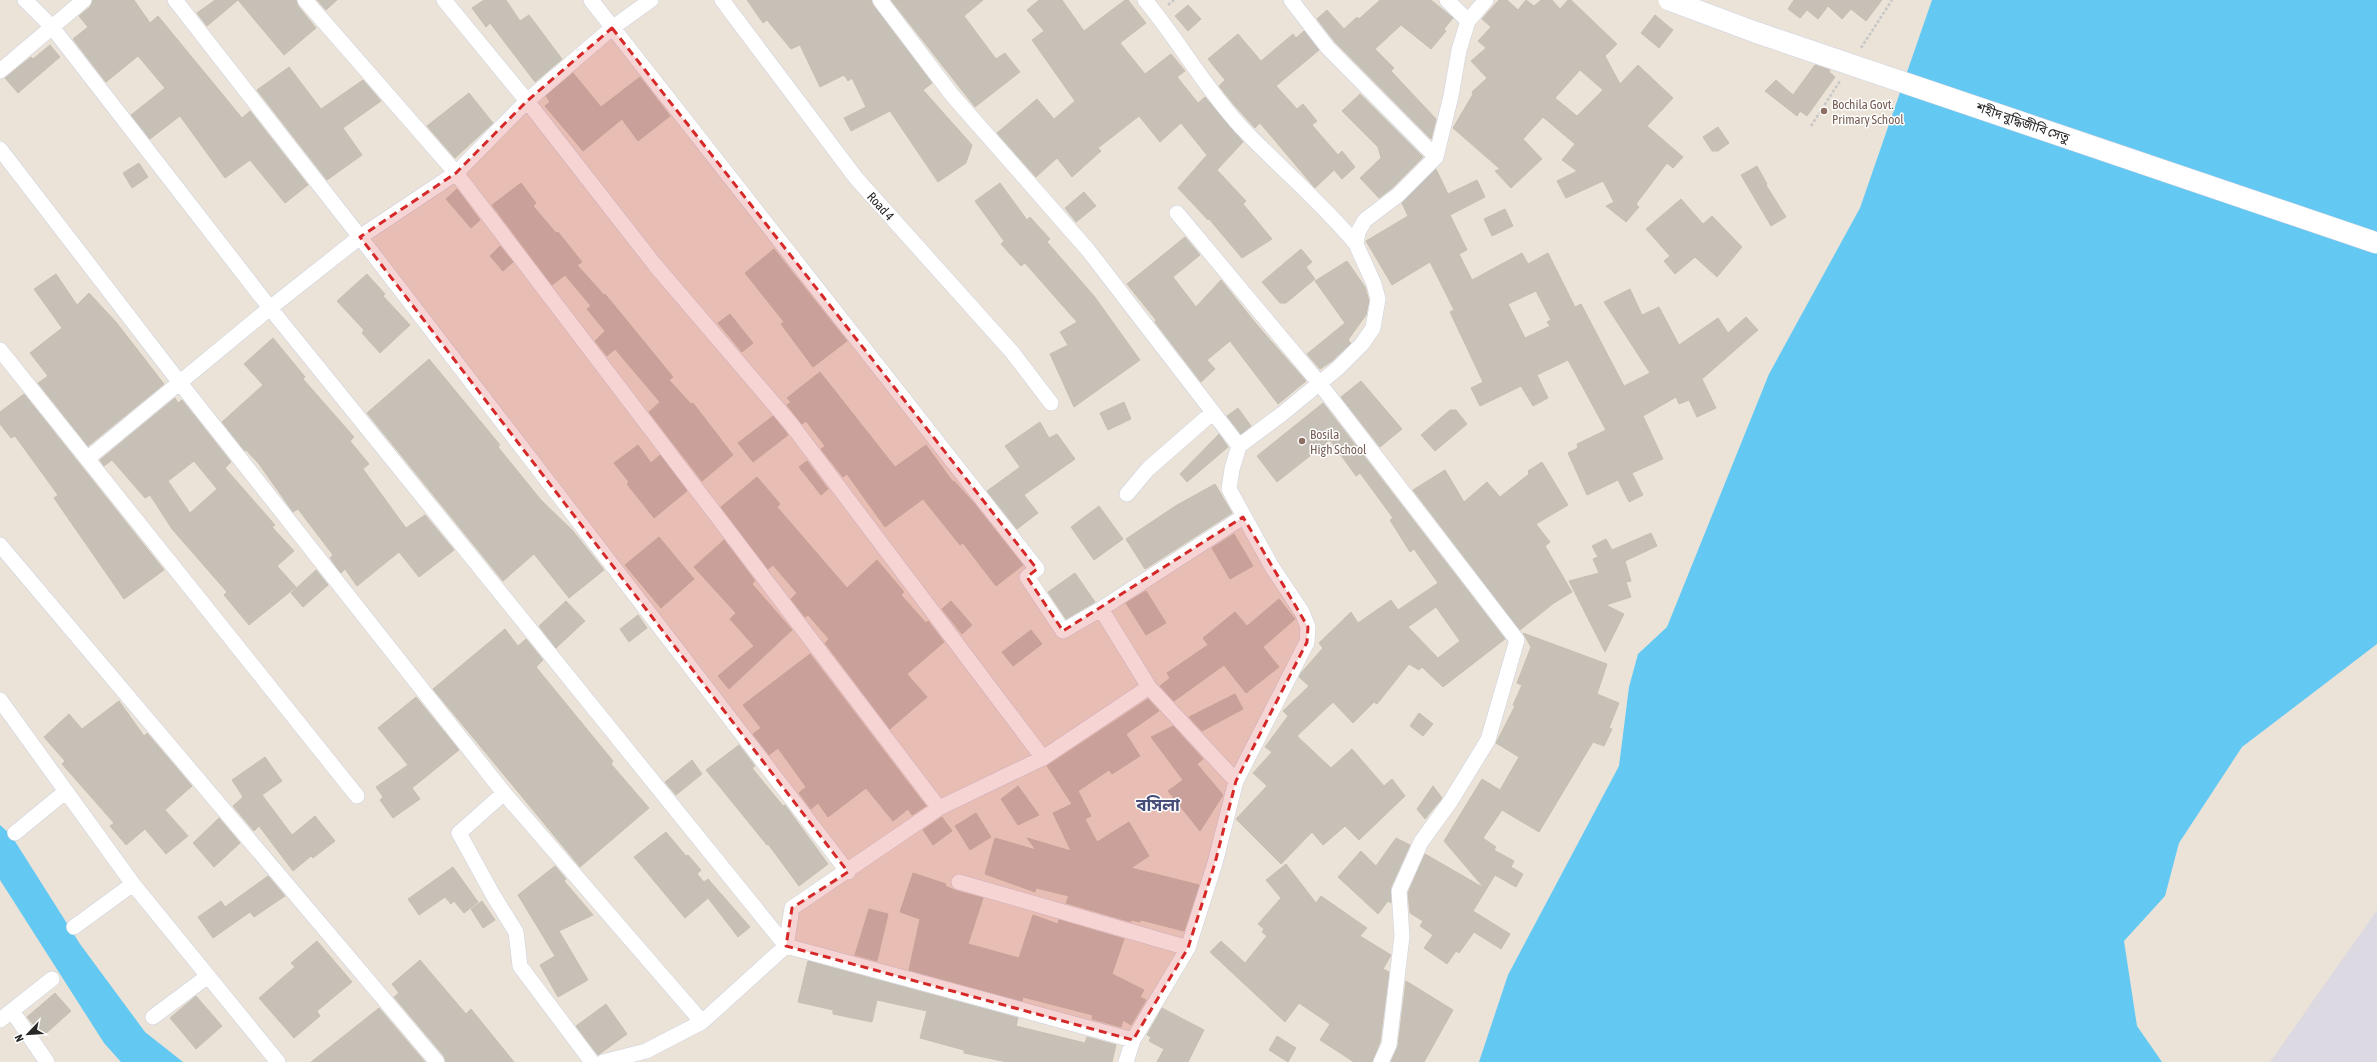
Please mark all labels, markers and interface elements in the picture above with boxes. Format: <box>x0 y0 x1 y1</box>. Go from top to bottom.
place label: Bochila Govt. Primary School <box>1832 97 1904 127</box>
street label: শহীদ বুদ্ধিজীবি সেতু <box>1973 99 2072 147</box>
marker: Bochila Govt. Primary School <box>1819 106 1829 116</box>
street label: Road 4 <box>864 189 897 224</box>
place label: Bosila High School <box>1310 427 1367 457</box>
marker: Bosila High School <box>1297 436 1307 446</box>
district label: বসিলা <box>1135 795 1180 815</box>
north arrow <box>8 1014 48 1054</box>
text: N <box>12 1033 26 1044</box>

